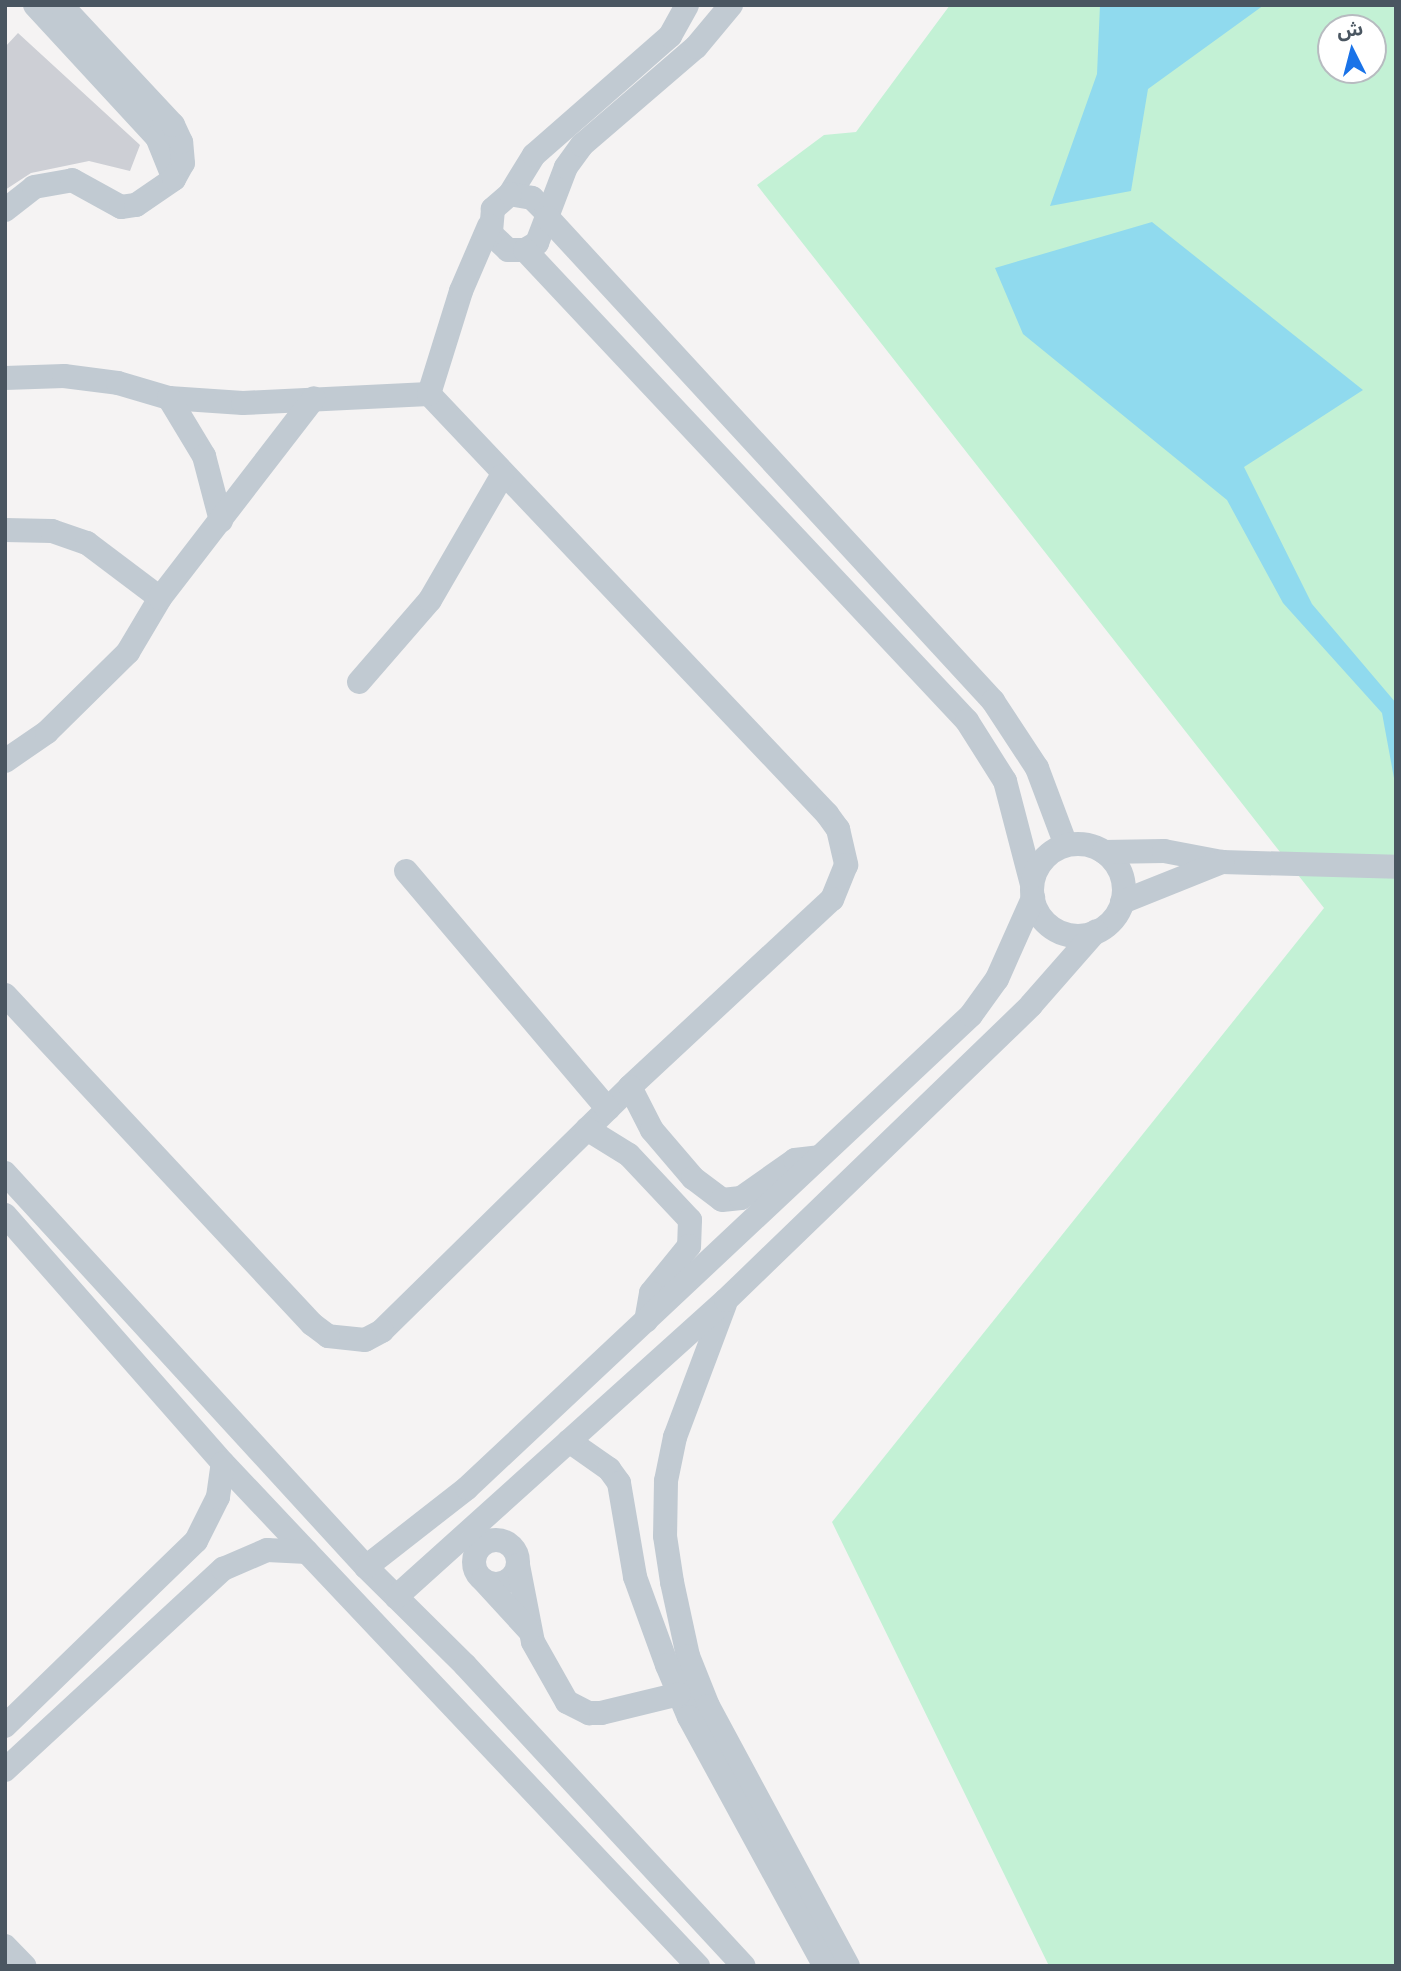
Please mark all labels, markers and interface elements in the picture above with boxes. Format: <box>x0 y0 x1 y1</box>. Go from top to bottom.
north arrow <box>1317 14 1387 84</box>
text: ش <box>1336 15 1364 44</box>

